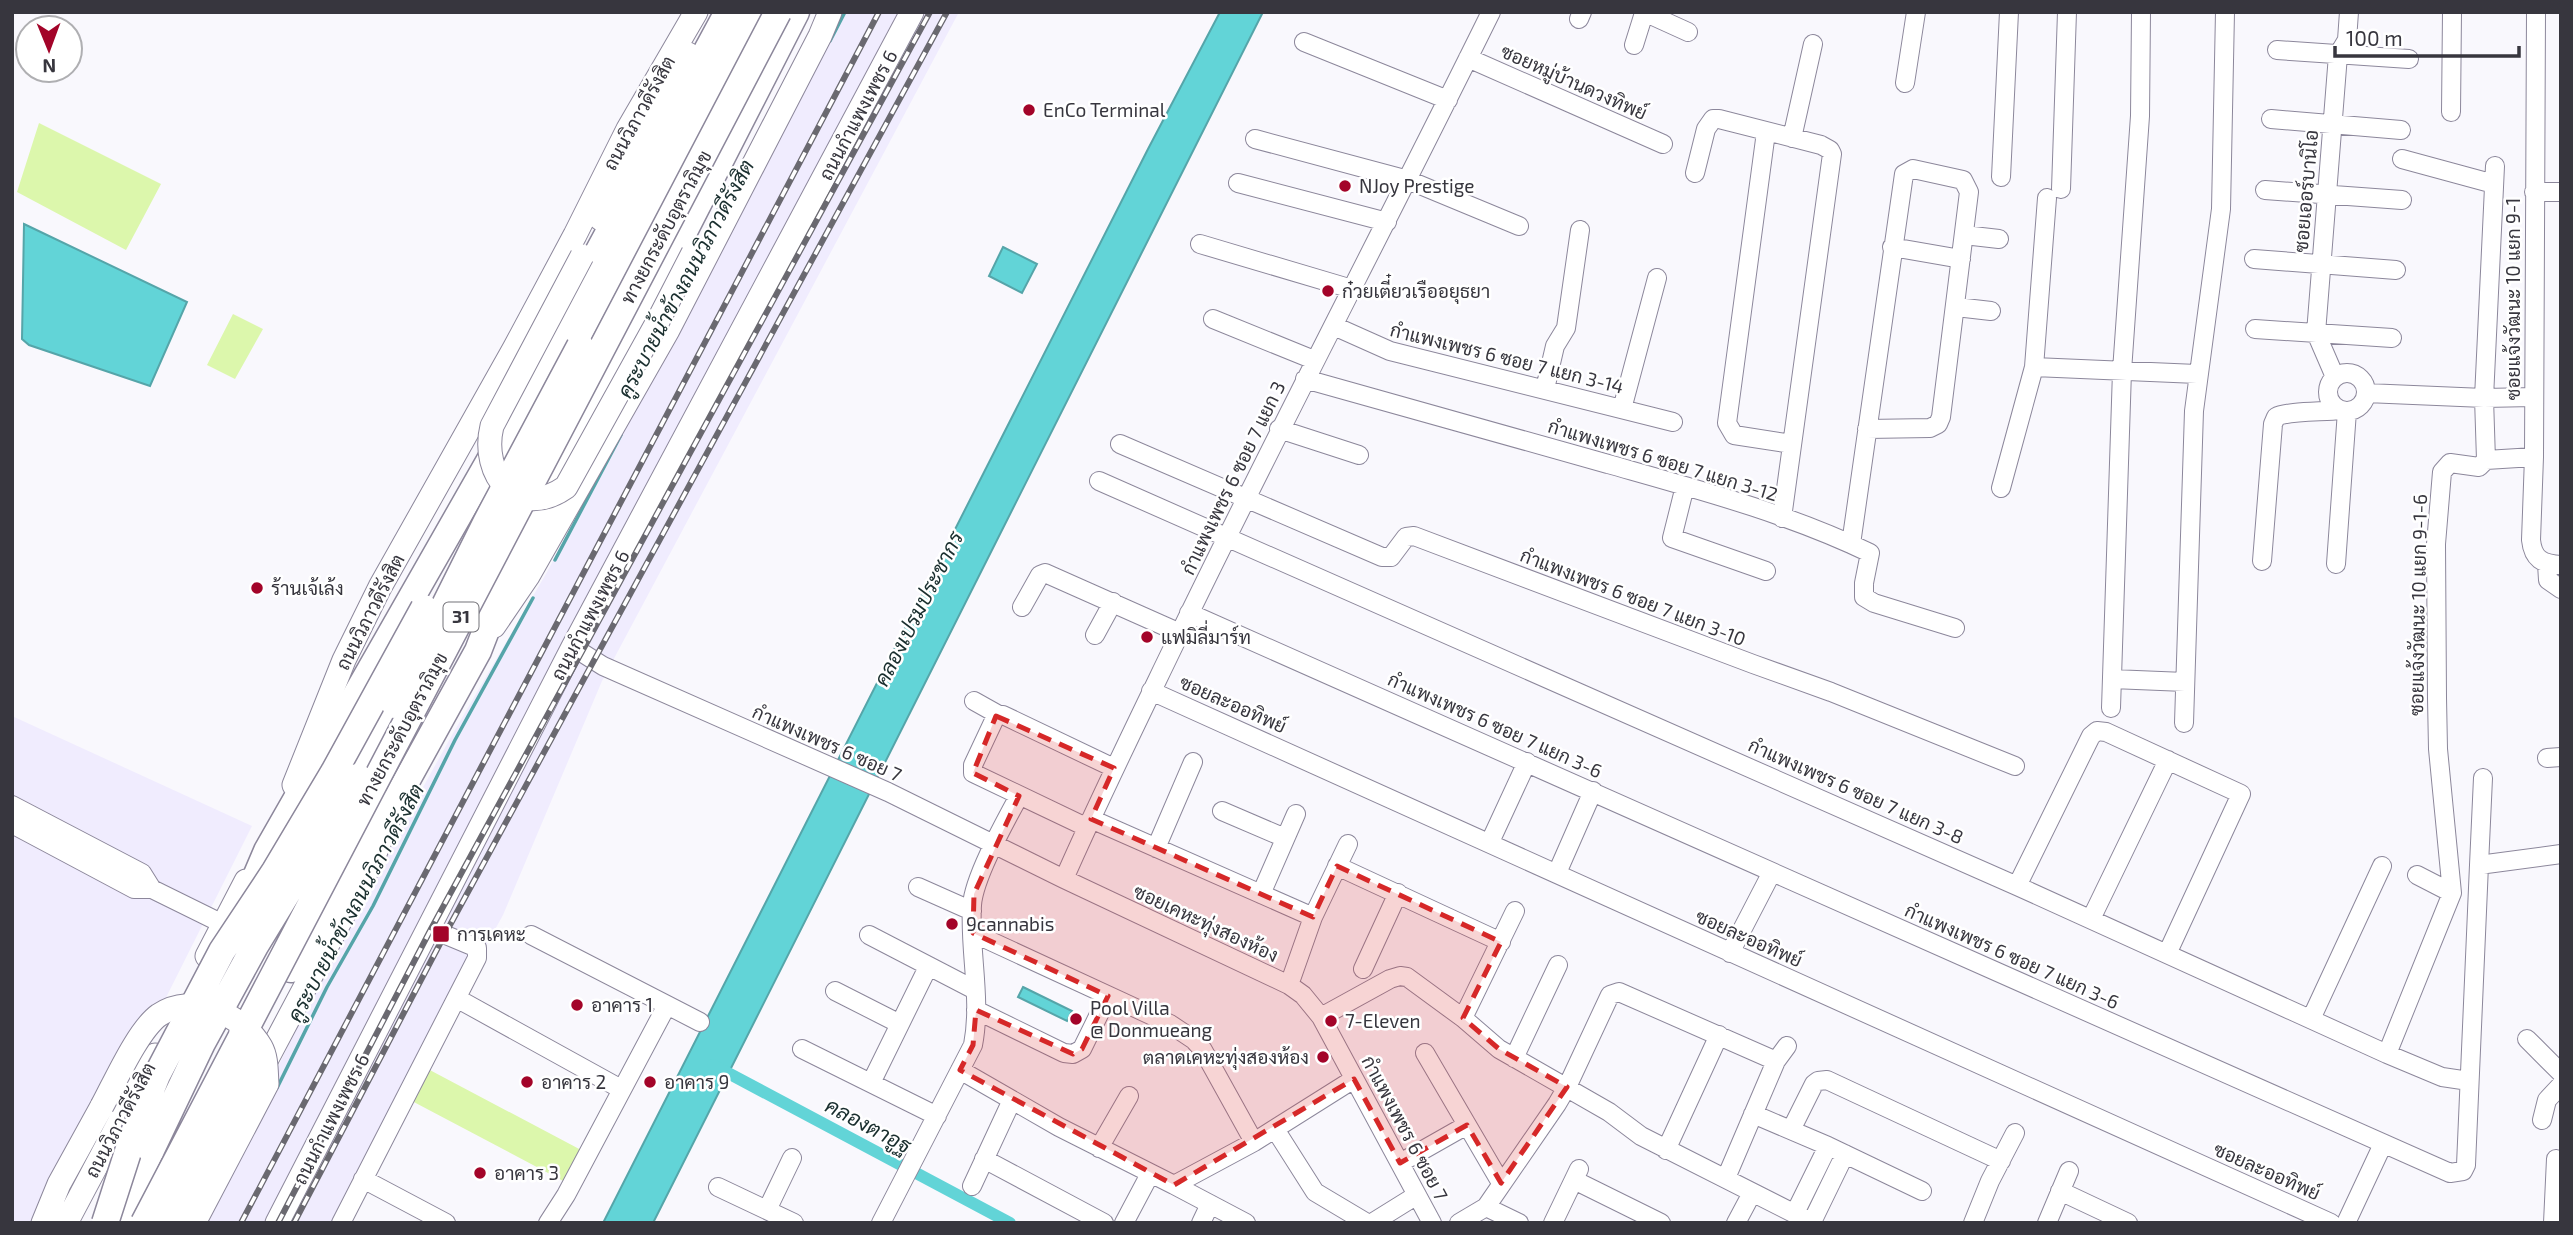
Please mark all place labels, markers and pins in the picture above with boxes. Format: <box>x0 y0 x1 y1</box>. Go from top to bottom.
place label: EnCo Terminal <box>1043 98 1166 121</box>
marker: EnCo Terminal <box>1021 102 1037 118</box>
place label: NJoy Prestige <box>1359 174 1475 197</box>
marker: NJoy Prestige <box>1337 178 1353 194</box>
place label: ก๋วยเตี๋ยวเรืออยุธยา <box>1342 273 1490 304</box>
marker: ก๋วยเตี๋ยวเรืออยุธยา <box>1320 283 1336 299</box>
place label: ร้านเจ้เล้ง <box>271 576 344 599</box>
marker: ร้านเจ้เล้ง <box>249 580 265 596</box>
place label: แฟมิลี่มาร์ท <box>1161 620 1251 648</box>
marker: แฟมิลี่มาร์ท <box>1139 629 1155 645</box>
place label: 9cannabis <box>966 912 1054 935</box>
marker: 9cannabis <box>944 916 960 932</box>
place label: การเคหะ <box>457 922 526 945</box>
marker: การเคหะ <box>431 924 451 944</box>
place label: อาคาร 1 <box>591 993 653 1016</box>
place label: Pool Villa @ Donmueang <box>1090 996 1212 1041</box>
marker: อาคาร 1 <box>569 997 585 1013</box>
place label: 7-Eleven <box>1345 1009 1421 1032</box>
marker: Pool Villa @ Donmueang <box>1068 1011 1084 1027</box>
marker: 7-Eleven <box>1323 1013 1339 1029</box>
place label: ตลาดเคหะทุ่งสองห้อง <box>1143 1045 1309 1070</box>
marker: ตลาดเคหะทุ่งสองห้อง <box>1315 1049 1331 1065</box>
place label: อาคาร 2 <box>541 1070 606 1093</box>
place label: อาคาร 9 <box>664 1070 729 1093</box>
marker: อาคาร 2 <box>519 1074 535 1090</box>
marker: อาคาร 9 <box>642 1074 658 1090</box>
place label: อาคาร 3 <box>494 1161 559 1184</box>
marker: อาคาร 3 <box>472 1165 488 1181</box>

